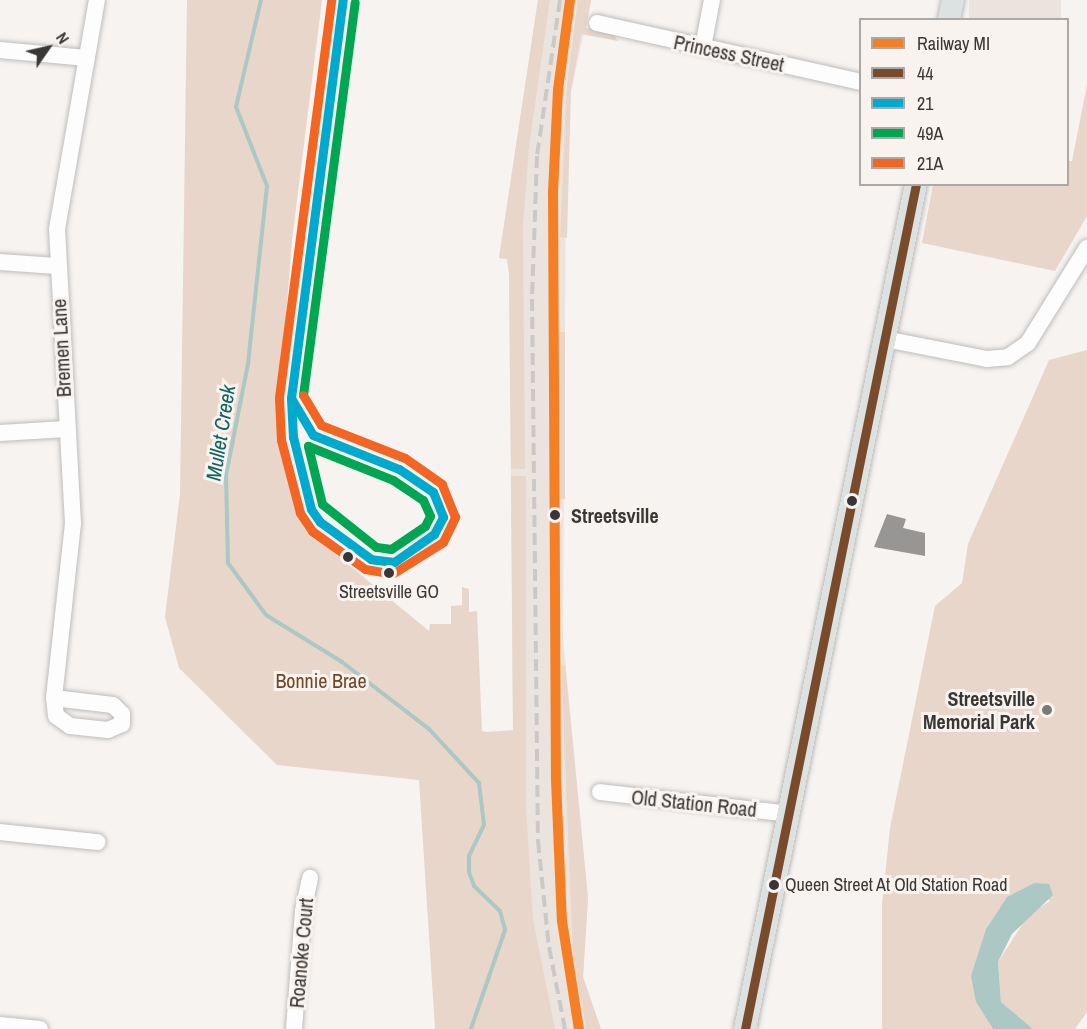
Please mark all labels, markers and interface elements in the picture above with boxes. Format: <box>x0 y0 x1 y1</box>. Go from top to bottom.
north arrow <box>18 18 78 78</box>
legend <box>859 18 1069 186</box>
text: N <box>51 28 75 48</box>
street label: Princess Street <box>672 30 786 76</box>
text: Railway MI <box>917 31 990 56</box>
text: 44 <box>917 61 933 86</box>
text: 21 <box>917 91 933 116</box>
text: 49A <box>917 121 943 146</box>
text: 21A <box>917 151 943 176</box>
street label: Bremen Lane <box>46 298 76 398</box>
water label: Mullet Creek <box>201 383 241 483</box>
unlabelled marker <box>846 495 858 507</box>
place label: Streetsville <box>571 503 659 527</box>
marker: Streetsville <box>544 504 566 526</box>
unlabelled marker <box>342 551 354 563</box>
marker: Streetsville GO <box>383 567 395 579</box>
place label: Streetsville GO <box>339 581 439 603</box>
park label: Bonnie Brae <box>275 668 367 692</box>
place label: Streetsville Memorial Park <box>923 686 1035 733</box>
marker: Streetsville Memorial Park <box>1040 703 1054 717</box>
street label: Old Station Road <box>630 784 758 822</box>
place label: Queen Street At Old Station Road <box>785 874 1008 896</box>
marker: Queen Street At Old Station Road <box>768 879 780 891</box>
street label: Roanoke Court <box>284 897 318 1009</box>

